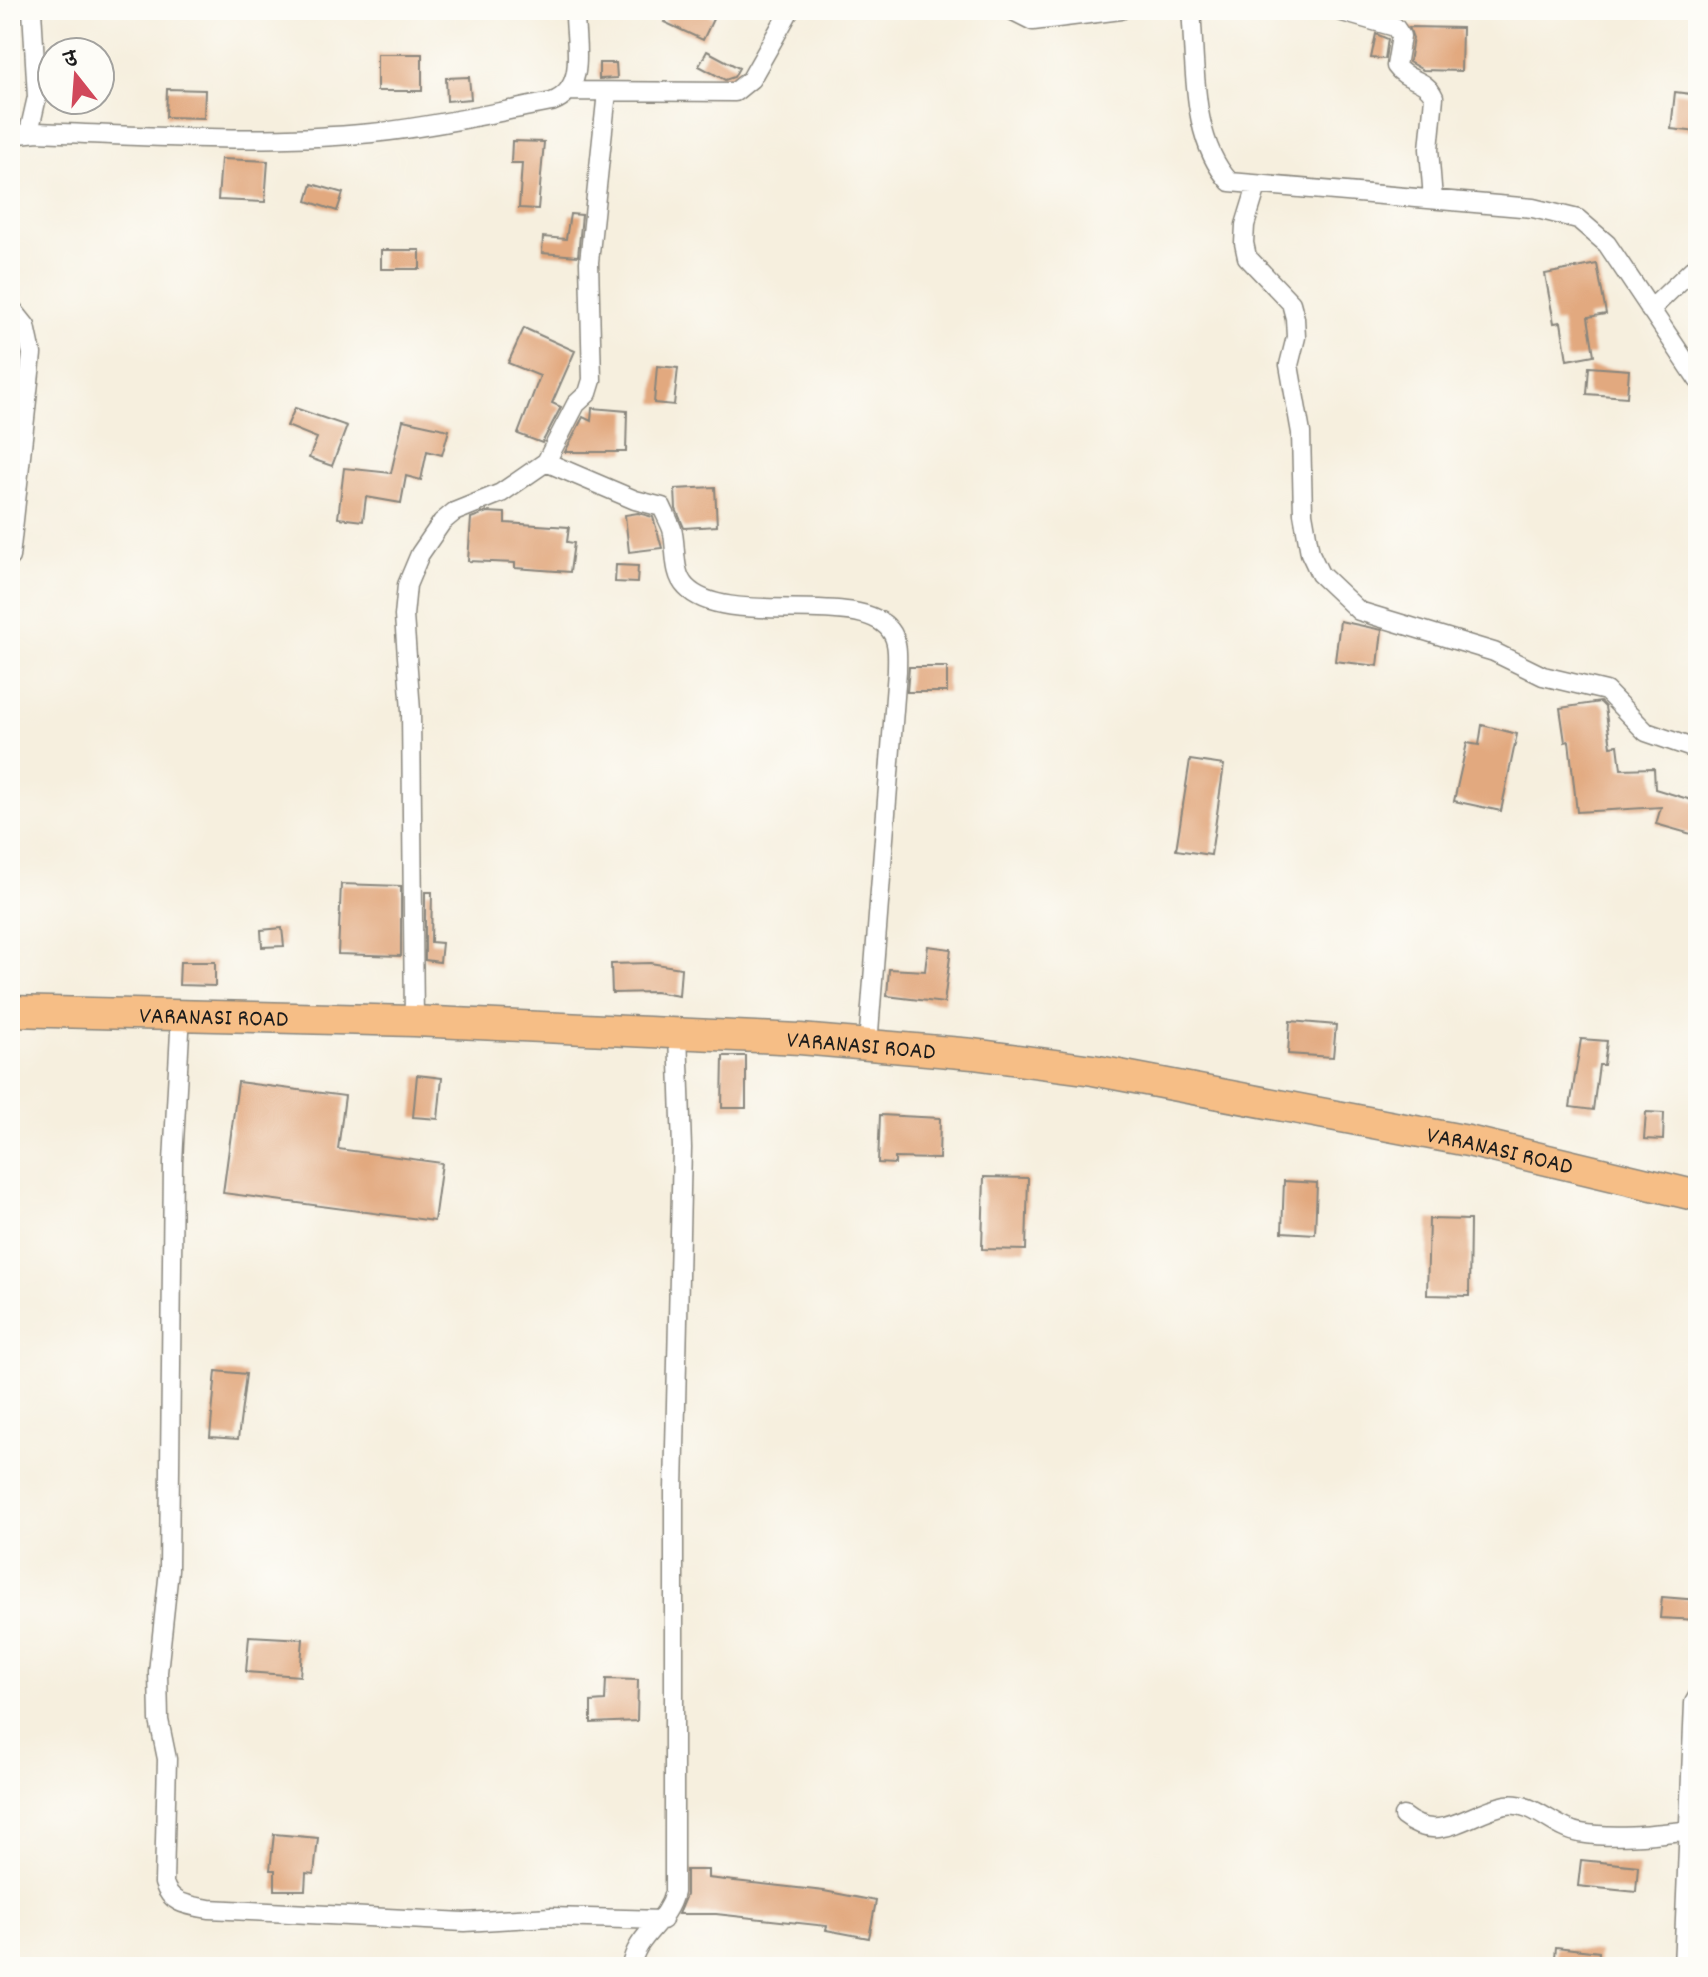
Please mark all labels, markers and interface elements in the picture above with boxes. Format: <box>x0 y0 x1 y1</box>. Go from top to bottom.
north arrow <box>36 36 116 116</box>
text: उ <box>60 43 83 77</box>
street label: VARANASI ROAD <box>139 1000 289 1038</box>
street label: VARANASI ROAD <box>786 1024 937 1071</box>
street label: VARANASI ROAD <box>1424 1120 1576 1185</box>

